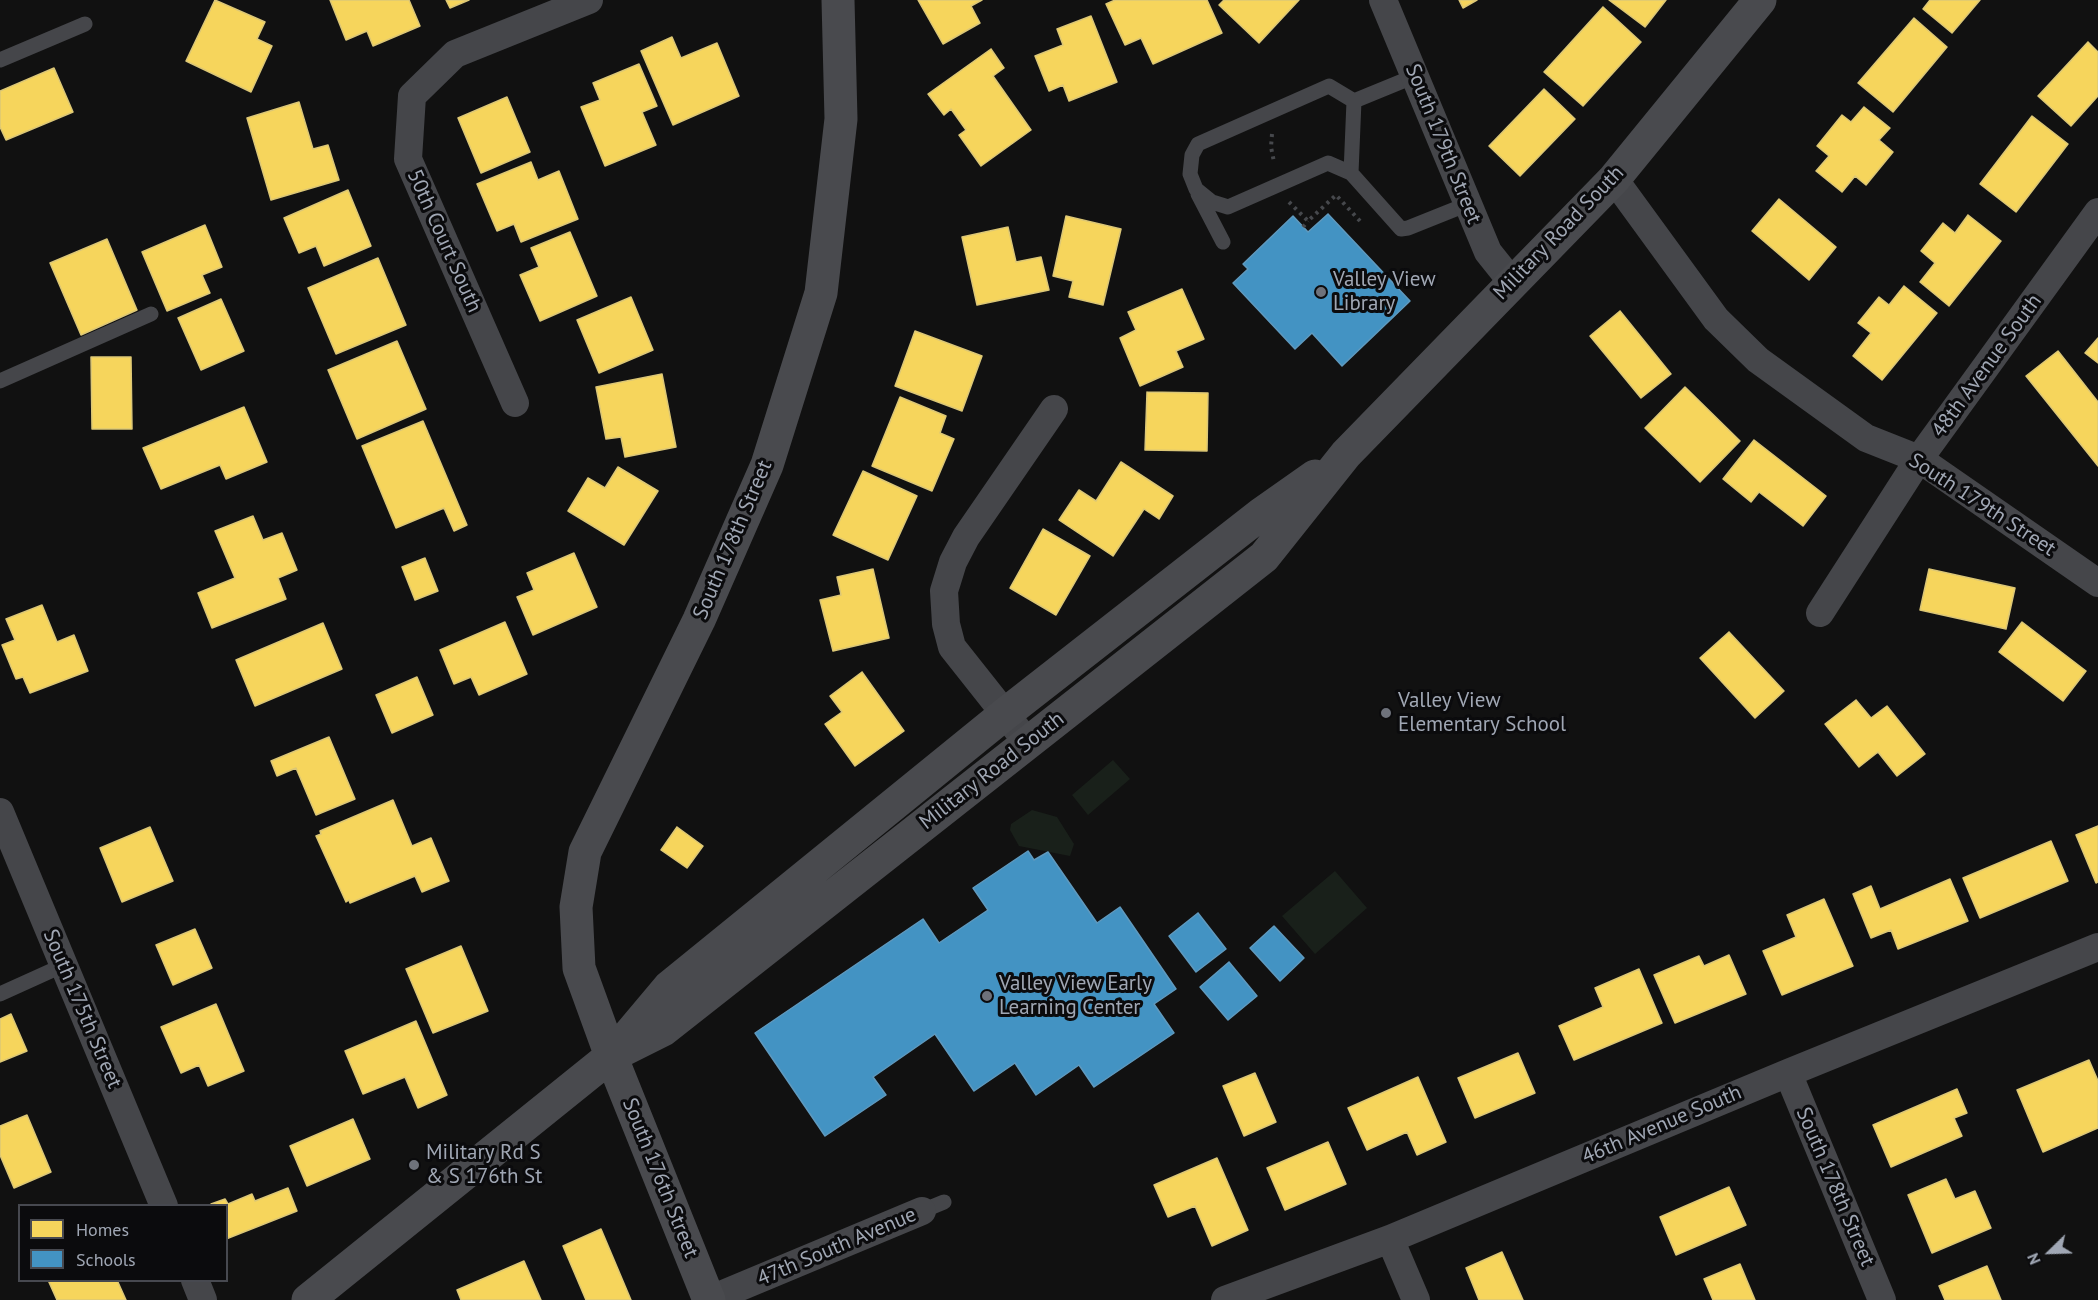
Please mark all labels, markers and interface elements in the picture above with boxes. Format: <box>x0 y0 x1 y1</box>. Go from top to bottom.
street label: South 179th Street <box>1399 60 1487 228</box>
street label: Military Road South <box>1489 161 1629 305</box>
street label: 50th Court South <box>401 166 487 316</box>
place label: Valley View Library <box>1333 267 1436 317</box>
marker: Valley View Library <box>1314 285 1328 299</box>
street label: 48th Avenue South <box>1927 290 2047 442</box>
street label: South 179th Street <box>1904 448 2060 562</box>
street label: South 178th Street <box>688 457 778 623</box>
place label: Valley View Elementary School <box>1398 688 1566 738</box>
marker: Valley View Elementary School <box>1379 706 1393 720</box>
street label: Military Road South <box>915 707 1069 835</box>
street label: South 175th Street <box>37 926 127 1092</box>
place label: Valley View Early Learning Center <box>999 971 1152 1021</box>
marker: Valley View Early Learning Center <box>980 989 994 1003</box>
street label: 46th Avenue South <box>1579 1080 1745 1170</box>
street label: South 176th Street <box>616 1094 704 1262</box>
street label: South 178th Street <box>1790 1104 1880 1270</box>
place label: Military Rd S & S 176th St <box>426 1140 542 1190</box>
marker: Military Rd S & S 176th St <box>407 1158 421 1172</box>
street label: 47th South Avenue <box>754 1202 920 1292</box>
legend <box>18 1204 228 1282</box>
text: Homes <box>76 1218 129 1241</box>
north arrow <box>2020 1222 2080 1282</box>
text: Schools <box>76 1248 136 1271</box>
text: N <box>2022 1250 2045 1268</box>

